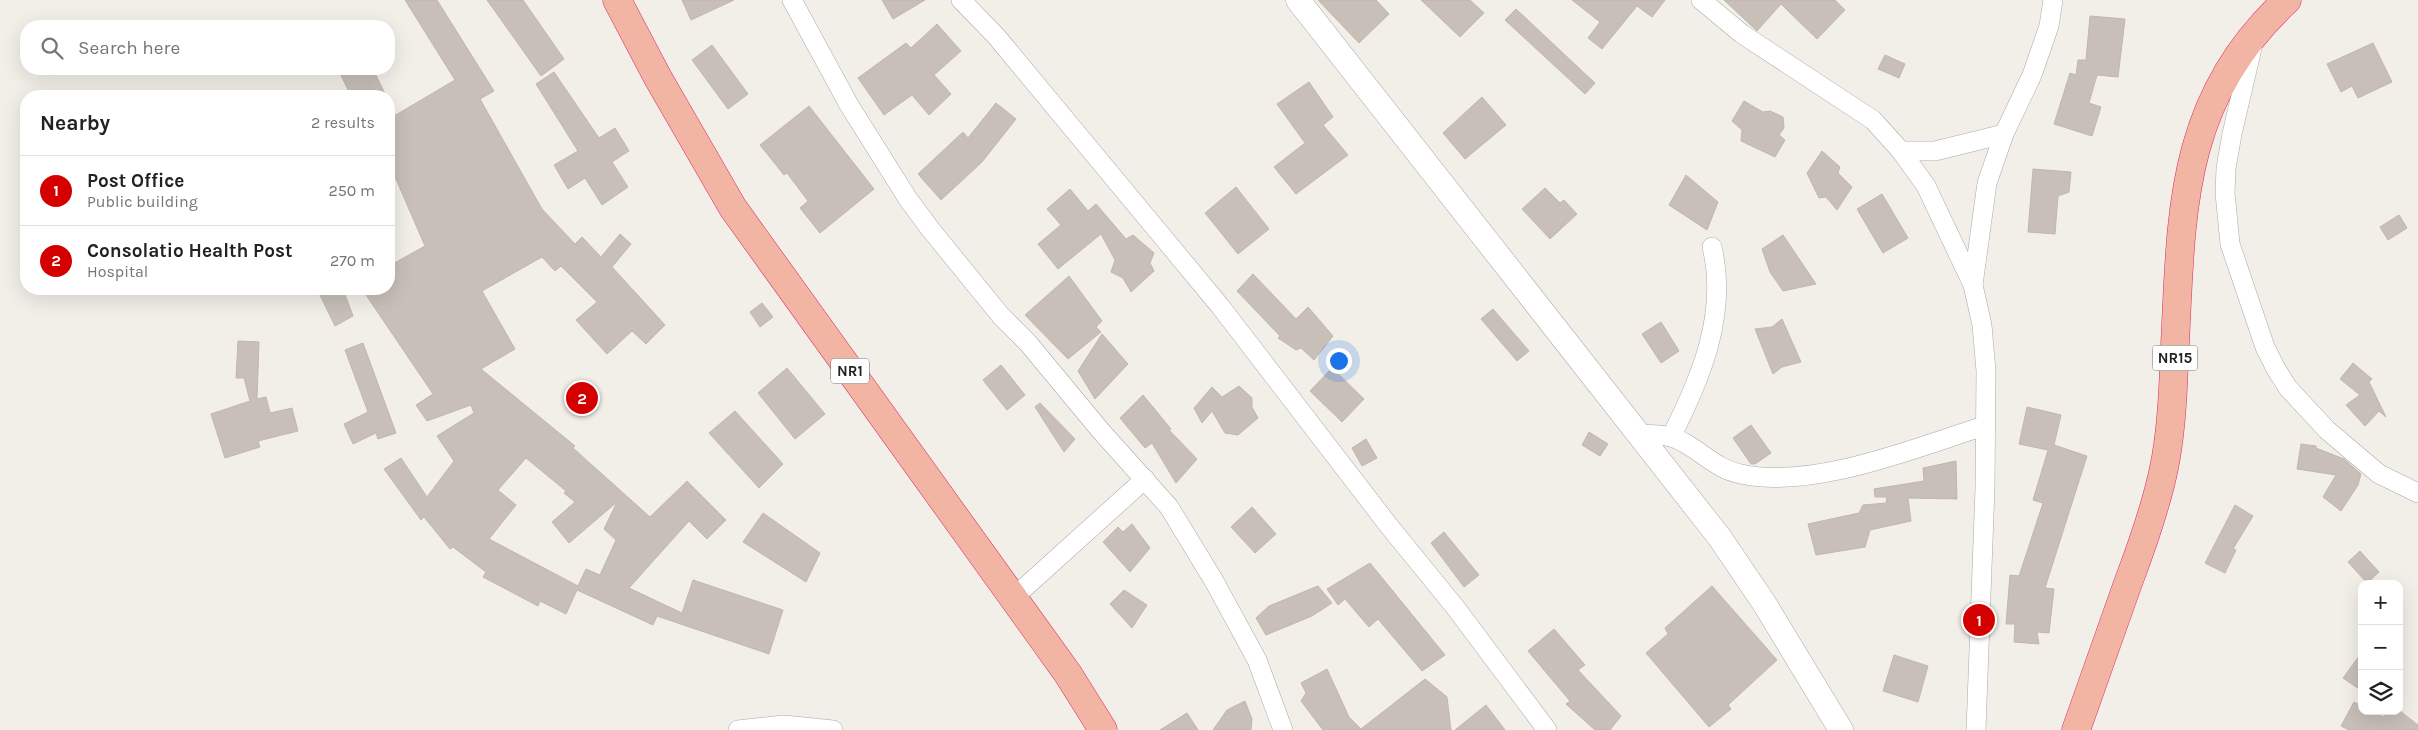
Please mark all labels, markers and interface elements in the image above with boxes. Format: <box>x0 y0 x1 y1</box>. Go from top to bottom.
search box <box>20 20 395 75</box>
icon: search <box>38 34 66 62</box>
text: Search here <box>78 37 180 59</box>
text: Nearby <box>40 111 110 135</box>
text: 2 results <box>311 113 375 132</box>
text: Post Office <box>87 170 184 192</box>
text: 1 <box>53 181 59 200</box>
text: 250 m <box>328 181 375 200</box>
text: Public building <box>87 192 198 211</box>
text: Consolatio Health Post <box>87 240 292 262</box>
text: 2 <box>51 251 61 270</box>
text: 270 m <box>330 251 375 270</box>
text: Hospital <box>87 262 148 281</box>
road number: NR15 <box>2152 346 2198 370</box>
your location <box>1326 348 1352 374</box>
road number: NR1 <box>831 358 869 384</box>
pin: 2 <box>566 379 598 417</box>
map controls <box>2358 580 2403 715</box>
button: + <box>2358 580 2403 625</box>
pin: 1 <box>1963 601 1995 639</box>
button: − <box>2358 625 2403 670</box>
button: layers <box>2358 670 2403 715</box>

